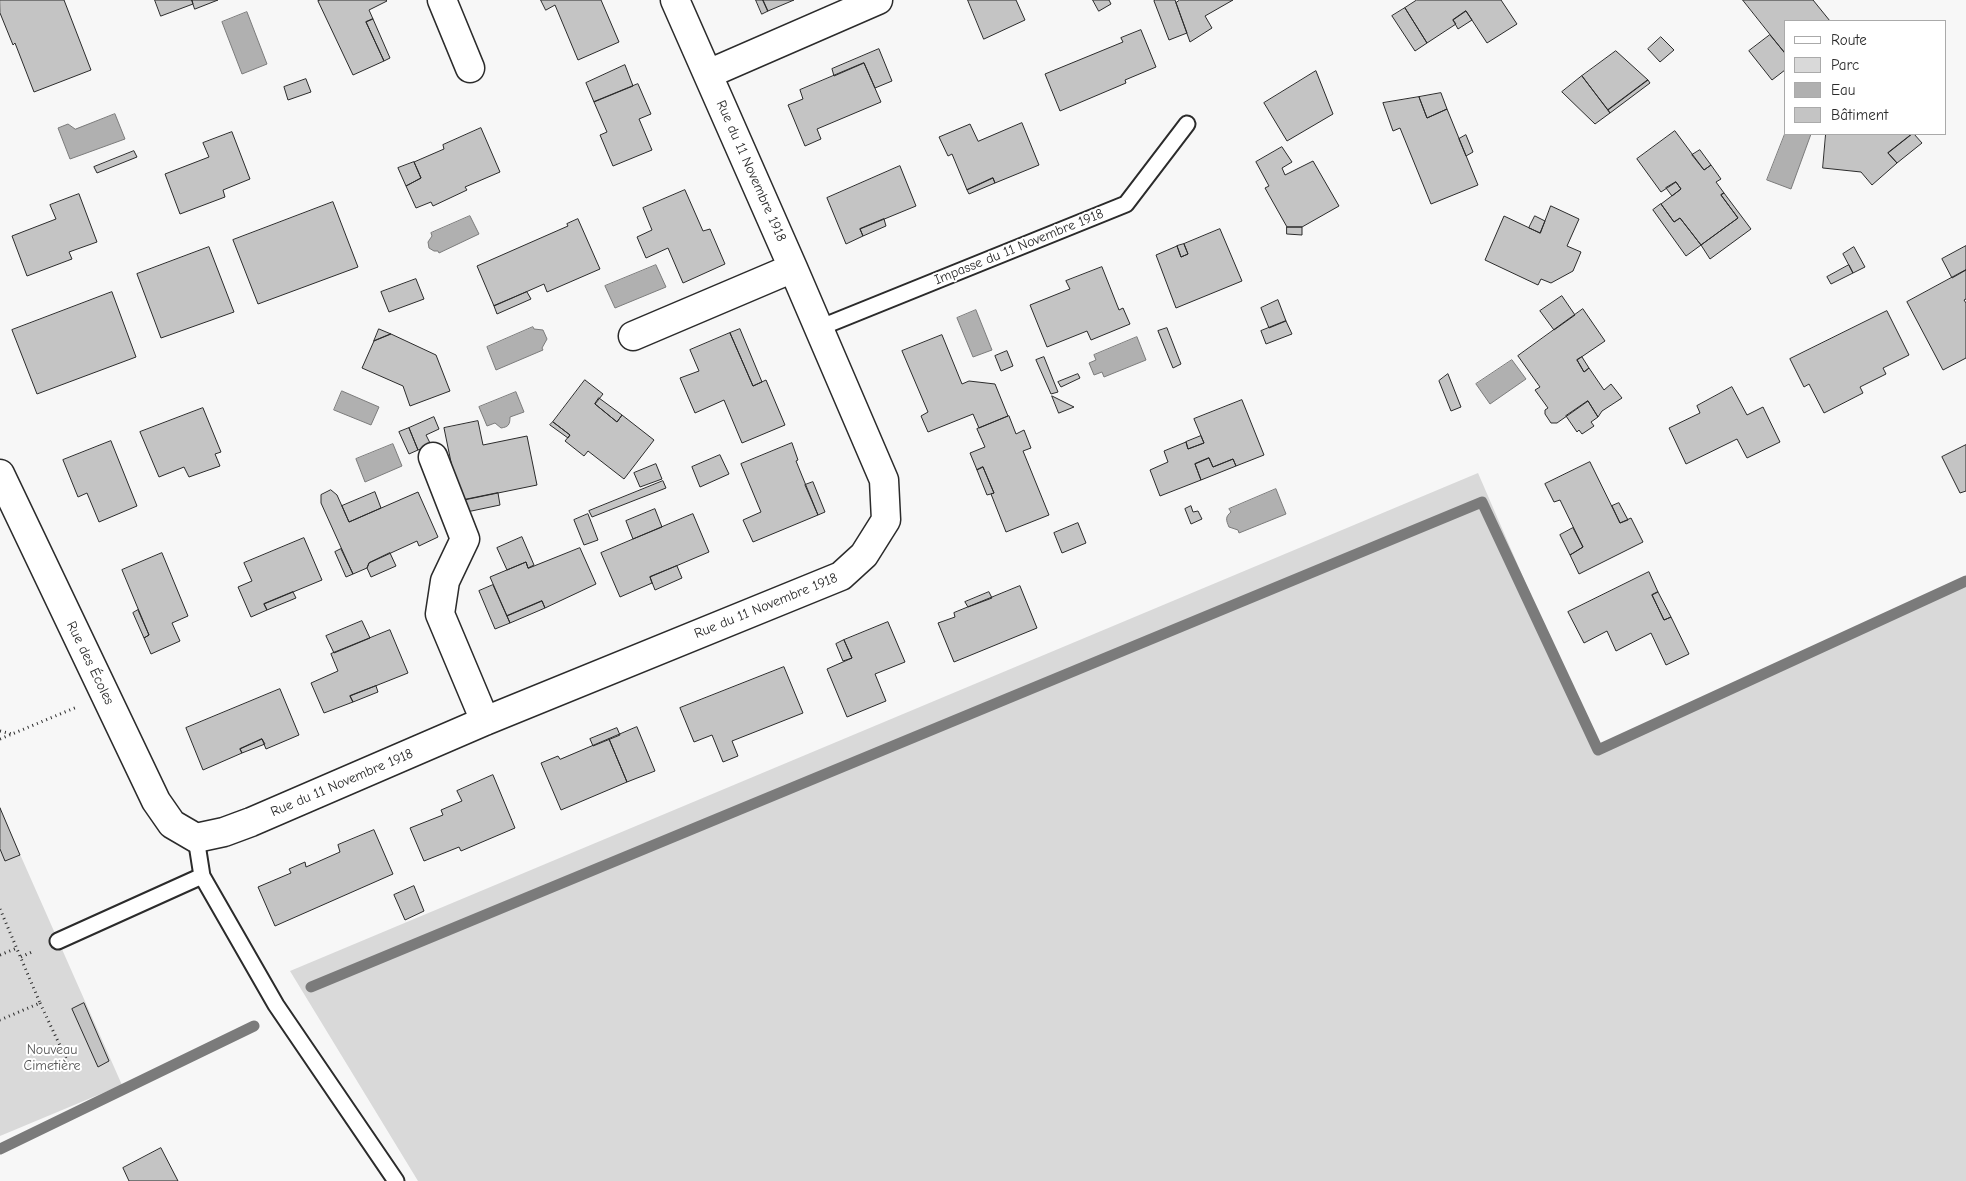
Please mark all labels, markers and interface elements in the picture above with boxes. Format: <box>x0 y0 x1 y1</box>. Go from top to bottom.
legend <box>1784 20 1946 135</box>
text: Route <box>1831 31 1867 49</box>
text: Parc <box>1831 56 1859 74</box>
text: Eau <box>1831 81 1855 99</box>
street label: Rue du 11 Novembre 1918 <box>712 98 790 244</box>
text: Bâtiment <box>1831 106 1888 124</box>
street label: Impasse du 11 Novembre 1918 <box>932 205 1106 289</box>
street label: Rue du 11 Novembre 1918 <box>692 570 840 642</box>
street label: Rue des Écoles <box>63 619 117 707</box>
street label: Rue du 11 Novembre 1918 <box>268 745 416 821</box>
park label: Nouveau Cimetière <box>24 1042 80 1074</box>

